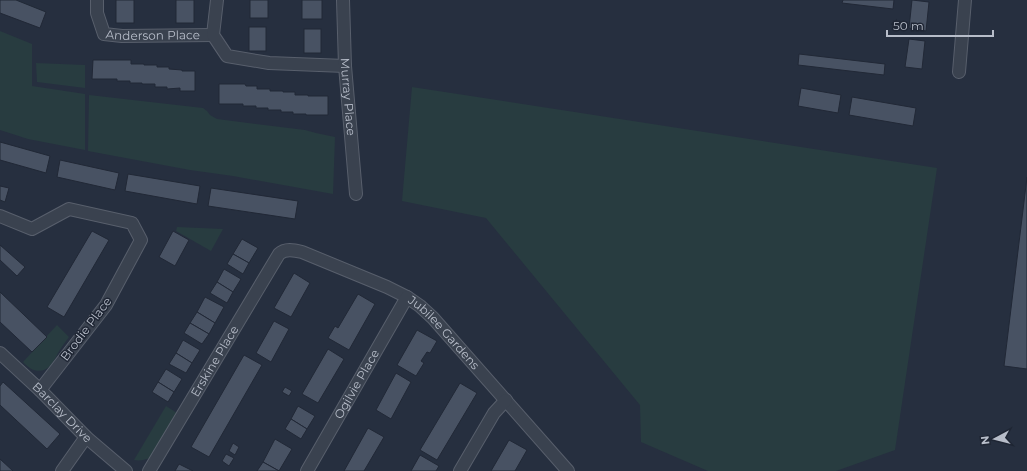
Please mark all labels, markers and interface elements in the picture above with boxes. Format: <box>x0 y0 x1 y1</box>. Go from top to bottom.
scale bar <box>887 12 993 38</box>
text: 50 m <box>893 18 924 33</box>
street label: Anderson Place <box>105 26 200 43</box>
street label: Murray Place <box>338 58 359 136</box>
street label: Jubilee Gardens <box>405 292 483 373</box>
street label: Brodie Place <box>57 294 114 363</box>
street label: Erskine Place <box>187 323 241 399</box>
street label: Ogilvie Place <box>331 347 382 422</box>
street label: Barclay Drive <box>29 379 95 446</box>
north arrow <box>975 419 1015 459</box>
text: N <box>978 435 993 445</box>

